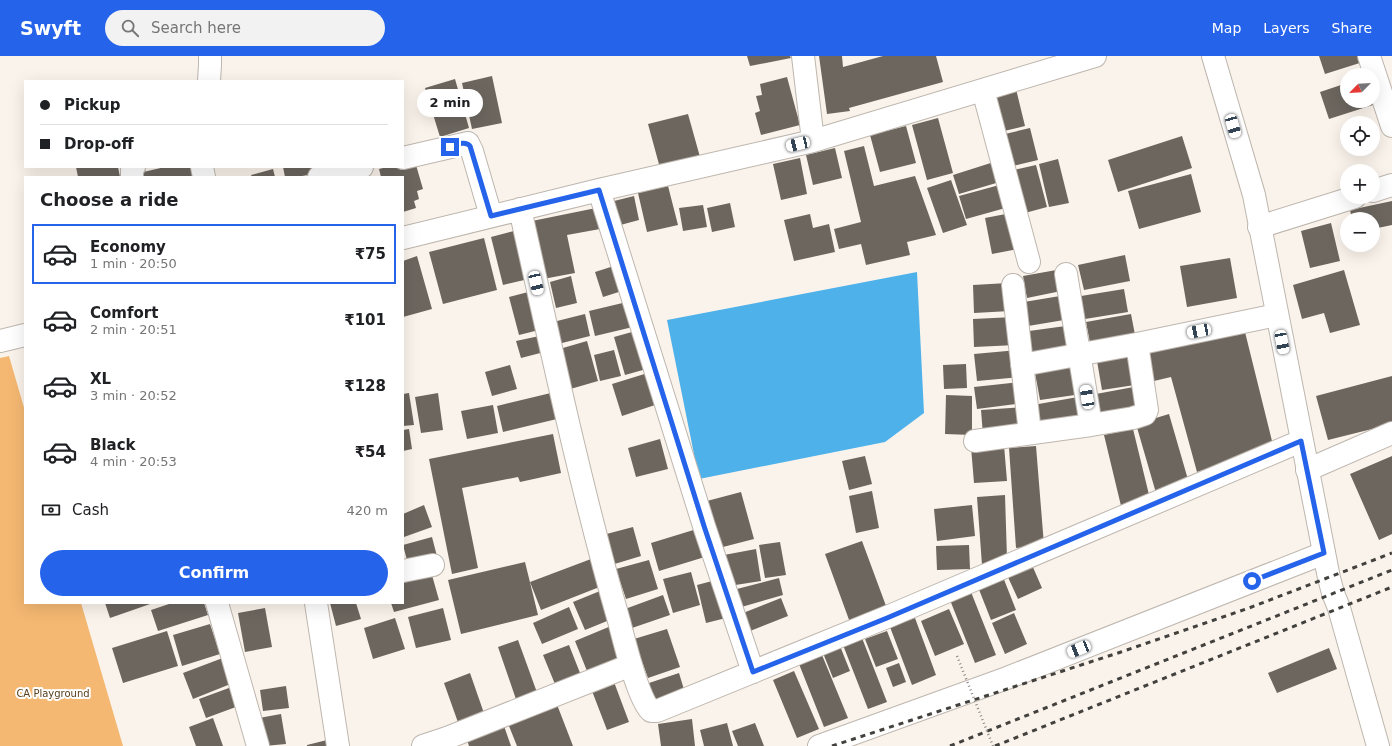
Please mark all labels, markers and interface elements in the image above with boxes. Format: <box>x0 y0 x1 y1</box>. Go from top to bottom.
search box <box>105 10 385 46</box>
text: Swyft <box>20 17 81 39</box>
icon: search <box>119 17 141 39</box>
text: Search here <box>151 19 241 37</box>
text: Map <box>1212 20 1241 36</box>
text: Layers <box>1263 20 1310 36</box>
text: Share <box>1332 20 1372 36</box>
north arrow <box>1340 68 1380 108</box>
map controls <box>1340 68 1380 252</box>
callout: 2 min <box>417 89 483 117</box>
text: 2 min <box>430 95 470 110</box>
text: Pickup <box>64 96 120 114</box>
car <box>1224 113 1242 139</box>
button: locate <box>1340 116 1380 156</box>
text: Drop-off <box>64 135 134 153</box>
car <box>785 135 811 153</box>
route end <box>441 138 459 156</box>
button: + <box>1340 164 1380 204</box>
text: Choose a ride <box>40 189 179 210</box>
button: − <box>1340 212 1380 252</box>
icon: car <box>42 236 78 272</box>
text: Economy <box>90 238 166 256</box>
text: ₹75 <box>355 245 386 263</box>
text: 1 min · 20:50 <box>90 256 177 271</box>
car <box>527 270 545 296</box>
icon: car <box>42 302 78 338</box>
text: Comfort <box>90 304 158 322</box>
text: ₹101 <box>344 311 386 329</box>
text: 2 min · 20:51 <box>90 322 177 337</box>
car <box>1186 323 1212 339</box>
car <box>1274 329 1290 355</box>
icon: car <box>42 368 78 404</box>
text: XL <box>90 370 111 388</box>
text: ₹128 <box>344 377 386 395</box>
car <box>1079 384 1095 410</box>
text: 3 min · 20:52 <box>90 388 177 403</box>
icon: car <box>42 434 78 470</box>
text: Black <box>90 436 136 454</box>
text: ₹54 <box>355 443 386 461</box>
text: 4 min · 20:53 <box>90 454 177 469</box>
icon: cash <box>40 499 62 521</box>
text: Cash <box>72 501 109 519</box>
text: 420 m <box>346 503 388 518</box>
button: Confirm <box>40 550 388 596</box>
route start <box>1243 572 1261 590</box>
car <box>1066 639 1092 659</box>
park label: CA Playground <box>16 688 90 699</box>

